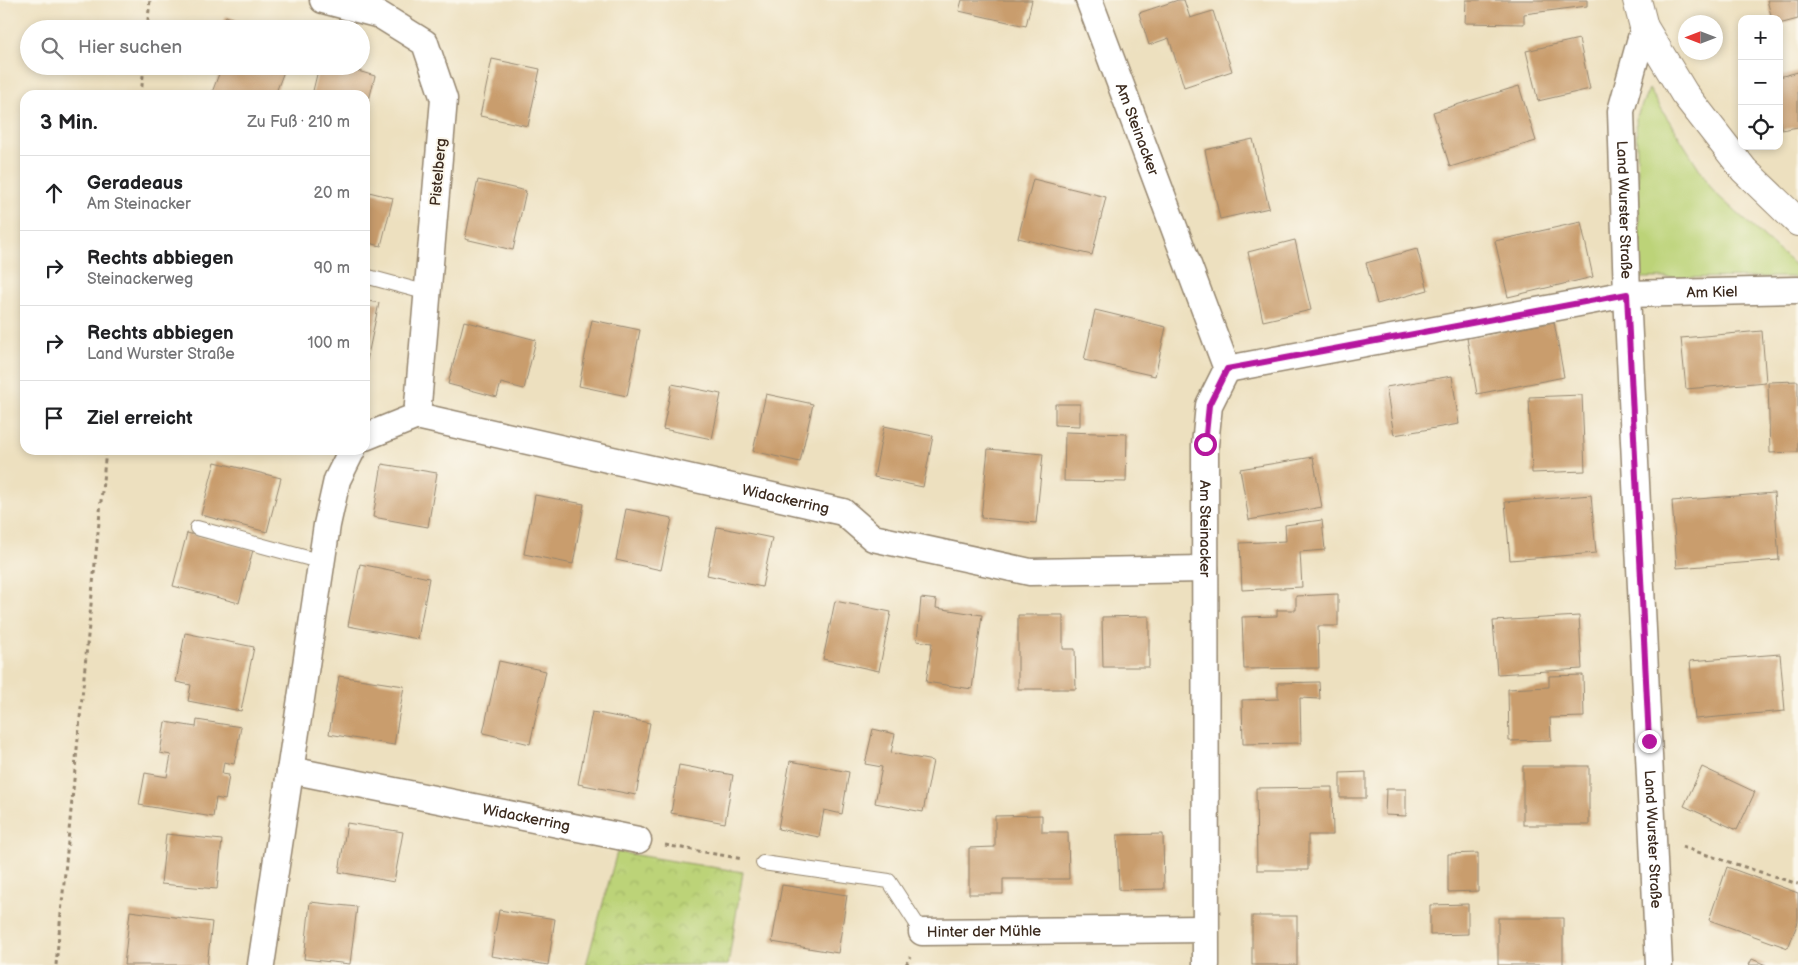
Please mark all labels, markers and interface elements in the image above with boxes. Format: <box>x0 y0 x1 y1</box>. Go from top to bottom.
north arrow <box>1678 15 1723 60</box>
map controls <box>1738 15 1783 150</box>
button: + <box>1738 15 1783 60</box>
search box <box>20 20 370 75</box>
icon: search <box>38 34 66 62</box>
text: Hier suchen <box>78 36 182 59</box>
button: − <box>1738 60 1783 105</box>
street label: Am Steinacker <box>1111 80 1163 179</box>
button: locate <box>1738 105 1783 150</box>
text: 3 Min. <box>40 110 98 135</box>
text: Zu Fuß · 210 m <box>247 113 350 132</box>
street label: Pistelberg <box>426 137 451 207</box>
street label: Land Wurster Straße <box>1612 140 1636 280</box>
text: Geradeaus <box>87 172 183 195</box>
icon: ahead <box>40 179 68 207</box>
text: 20 m <box>314 184 350 203</box>
text: Am Steinacker <box>87 195 191 214</box>
text: Rechts abbiegen <box>87 247 234 270</box>
icon: right <box>40 254 68 282</box>
text: 90 m <box>314 259 350 278</box>
text: Steinackerweg <box>87 270 193 289</box>
street label: Am Kiel <box>1686 282 1738 303</box>
text: Rechts abbiegen <box>87 322 234 345</box>
icon: right <box>40 329 68 357</box>
text: 100 m <box>307 334 350 353</box>
text: Land Wurster Straße <box>87 345 235 364</box>
icon: arrive <box>40 404 68 432</box>
text: Ziel erreicht <box>87 407 193 430</box>
route start <box>1194 433 1217 456</box>
street label: Am Steinacker <box>1195 480 1214 578</box>
street label: Widackerring <box>740 481 831 519</box>
route end <box>1638 730 1661 753</box>
street label: Land Wurster Straße <box>1640 770 1665 909</box>
street label: Widackerring <box>481 800 572 836</box>
street label: Hinter der Mühle <box>927 922 1041 942</box>

